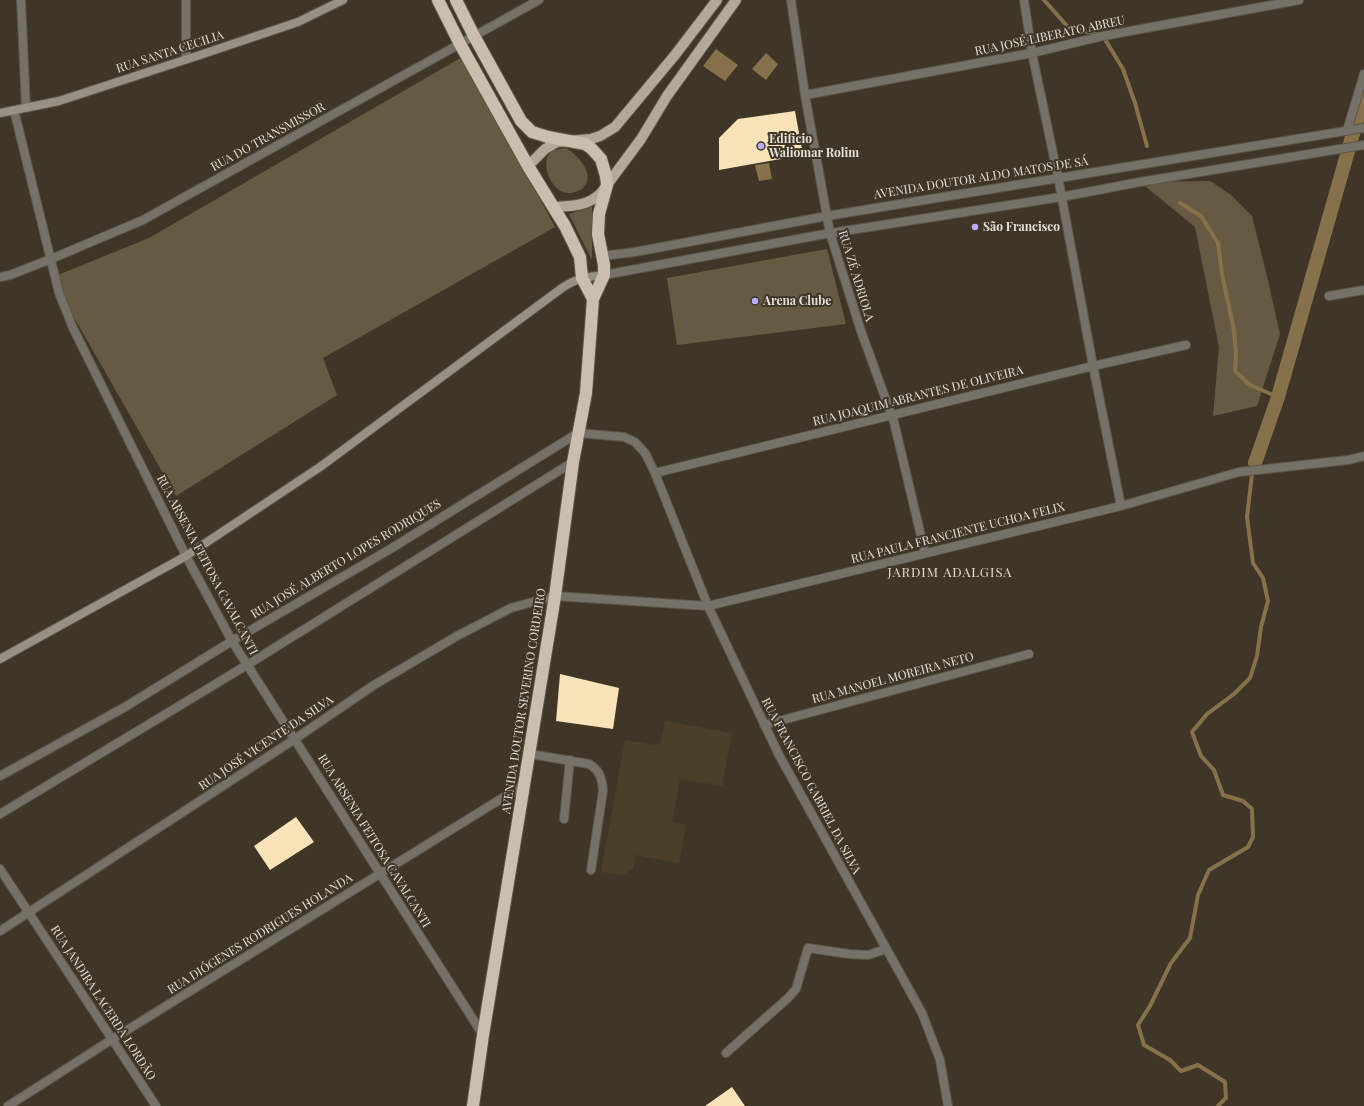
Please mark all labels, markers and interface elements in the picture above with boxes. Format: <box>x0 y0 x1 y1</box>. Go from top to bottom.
street label: RUA JOSÉ LIBERATO ABREU <box>973 13 1127 59</box>
street label: RUA SANTA CECILIA <box>114 28 226 76</box>
street label: RUA DO TRANSMISSOR <box>208 100 328 174</box>
place label: Edificio Waliomar Rolim <box>769 132 859 160</box>
marker: Edificio Waliomar Rolim <box>756 141 766 151</box>
street label: AVENIDA DOUTOR ALDO MATOS DE SÁ <box>873 154 1089 202</box>
place label: São Francisco <box>983 220 1060 234</box>
marker: São Francisco <box>970 222 980 232</box>
street label: RUA ZÉ ADRIOLA <box>835 229 877 323</box>
place label: Arena Clube <box>763 294 831 308</box>
marker: Arena Clube <box>750 296 760 306</box>
street label: RUA JOAQUIM ABRANTES DE OLIVEIRA <box>811 363 1025 429</box>
street label: RUA ARSENIA FEITOSA CAVALCANTI <box>153 473 261 657</box>
street label: RUA JOSÉ ALBERTO LOPES RODRIQUES <box>248 496 444 622</box>
street label: RUA PAULA FRANCIENTE UCHOA FELIX <box>850 499 1066 567</box>
district label: JARDIM ADALGISA <box>887 565 1013 581</box>
street label: AVENIDA DOUTOR SEVERINO CORDEIRO <box>499 587 549 815</box>
street label: RUA MANOEL MOREIRA NETO <box>810 649 976 707</box>
street label: RUA JOSÉ VICENTE DA SILVA <box>196 693 336 793</box>
street label: RUA FRANCISCO GABRIEL DA SILVA <box>758 695 864 877</box>
street label: RUA ARSENIA FEITOSA CAVALCANTI <box>314 752 434 930</box>
street label: RUA DIÓGENES RODRIGUES HOLANDA <box>165 871 355 997</box>
street label: RUA JANDIRA LACERDA LORDÃO <box>47 923 159 1083</box>

